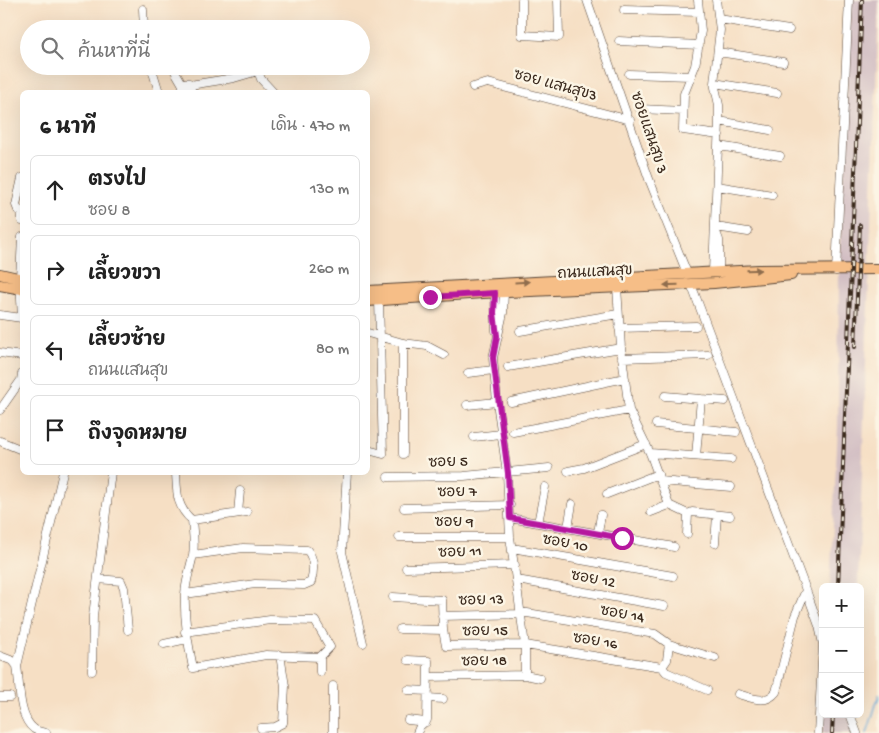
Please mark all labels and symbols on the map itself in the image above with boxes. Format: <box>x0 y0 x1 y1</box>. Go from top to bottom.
street label: ซอย แสนสุข3 <box>511 66 599 106</box>
street label: ซอยแสนสุข 3 <box>626 90 670 176</box>
street label: ถนนแสนสุข <box>557 262 633 284</box>
one-way arrow <box>746 266 762 274</box>
one-way arrow <box>514 277 530 285</box>
one-way arrow <box>663 281 679 289</box>
route end <box>419 286 442 309</box>
street label: ซอย 5 <box>428 453 468 473</box>
street label: ซอย 7 <box>437 484 478 502</box>
street label: ซอย 9 <box>434 514 474 532</box>
route start <box>611 527 634 550</box>
street label: ซอย 10 <box>541 531 590 557</box>
street label: ซอย 11 <box>438 543 482 563</box>
street label: ซอย 12 <box>569 567 617 593</box>
street label: ซอย 13 <box>458 591 504 611</box>
street label: ซอย 14 <box>598 602 646 628</box>
street label: ซอย 15 <box>462 623 508 641</box>
street label: ซอย 16 <box>571 630 619 654</box>
street label: ซอย 18 <box>461 653 507 671</box>

